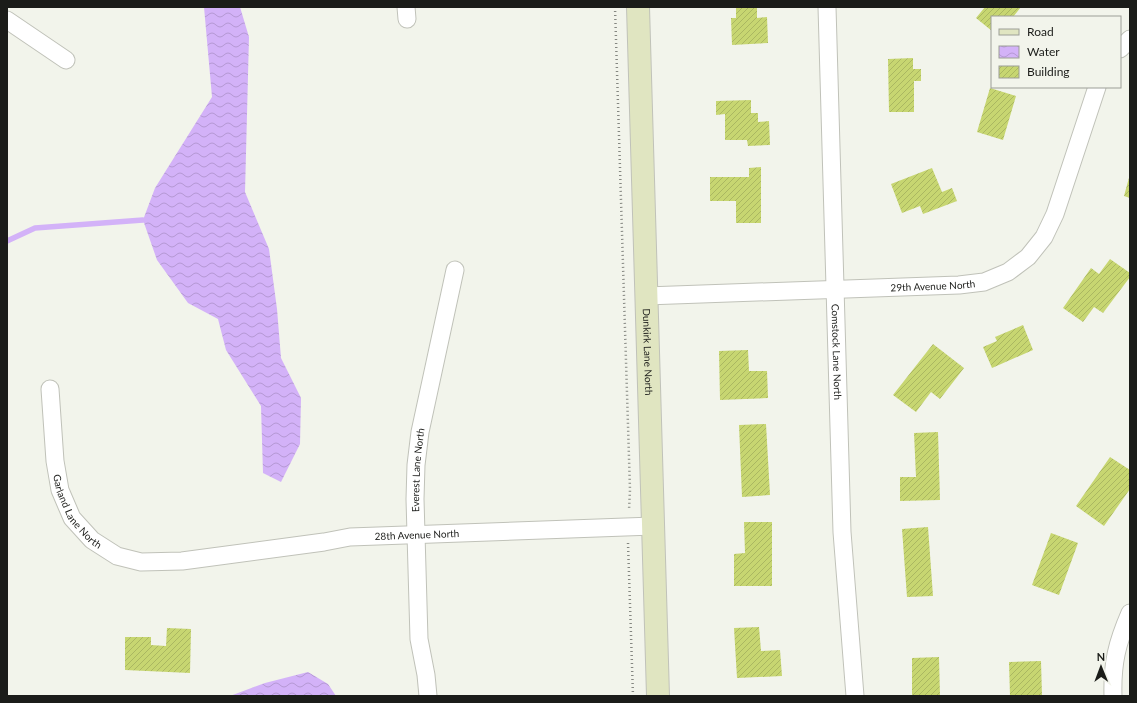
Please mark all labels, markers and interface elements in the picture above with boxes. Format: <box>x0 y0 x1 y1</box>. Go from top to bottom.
legend <box>991 16 1121 88</box>
text: Road <box>1027 24 1054 39</box>
text: Water <box>1027 44 1060 59</box>
text: Building <box>1027 64 1070 79</box>
street label: 29th Avenue North <box>890 277 976 293</box>
street label: Comstock Lane North <box>829 304 844 400</box>
street label: Dunkirk Lane North <box>641 308 655 396</box>
street label: Everest Lane North <box>409 427 427 512</box>
street label: Garland Lane North <box>51 473 104 551</box>
street label: 28th Avenue North <box>374 527 460 542</box>
north arrow <box>1081 647 1121 687</box>
text: N <box>1096 650 1105 663</box>

